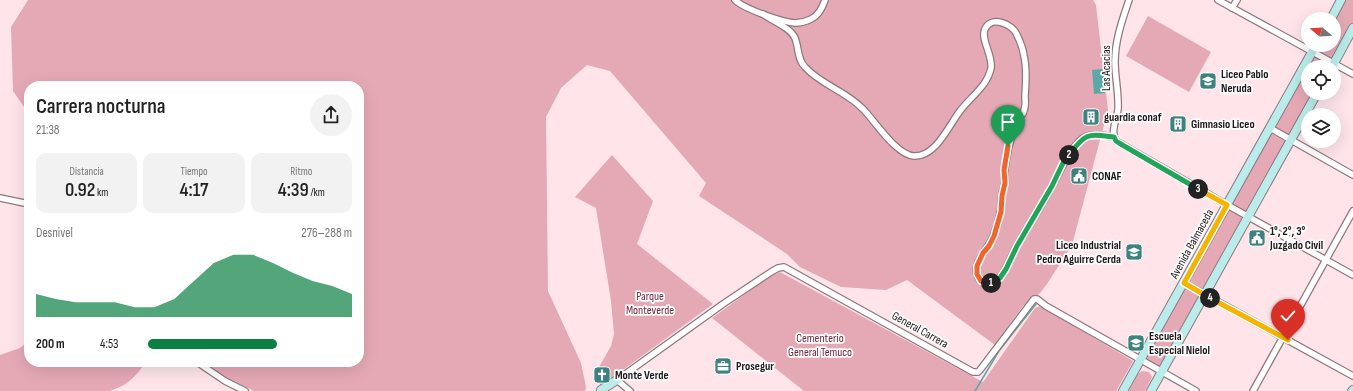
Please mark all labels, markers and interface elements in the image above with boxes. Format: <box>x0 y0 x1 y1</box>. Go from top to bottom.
north arrow <box>1301 12 1341 52</box>
map controls <box>1301 12 1341 148</box>
street label: Las Acacias <box>1099 45 1114 91</box>
button: locate <box>1301 60 1341 100</box>
place label: Liceo Pablo Neruda <box>1221 67 1269 96</box>
school or university icon: Liceo Pablo Neruda <box>1198 71 1218 91</box>
text: Carrera nocturna <box>36 93 166 120</box>
button: share <box>310 94 352 136</box>
pin <box>991 105 1025 146</box>
building icon: guardia conaf <box>1081 107 1101 127</box>
button: layers <box>1301 108 1341 148</box>
place label: guardia conaf <box>1104 110 1162 125</box>
icon: arrive <box>997 111 1019 133</box>
building icon: Gimnasio Liceo <box>1168 114 1188 134</box>
place label: Gimnasio Liceo <box>1191 117 1255 132</box>
text: 21:38 <box>36 122 60 138</box>
pin: 2 <box>1059 145 1079 165</box>
text: 2 <box>1067 148 1071 161</box>
text: Distancia <box>69 165 104 178</box>
text: Tiempo <box>180 165 208 178</box>
text: Ritmo <box>290 165 312 178</box>
public building icon: CONAF <box>1069 166 1089 186</box>
place label: CONAF <box>1092 169 1121 184</box>
text: 0.92 <box>65 178 95 202</box>
text: 4:17 <box>180 178 208 202</box>
text: 4:39 <box>278 178 309 202</box>
pin: 3 <box>1188 179 1208 199</box>
text: 3 <box>1196 182 1200 195</box>
text: km <box>95 186 108 199</box>
text: /km <box>309 186 325 199</box>
street label: Avenida Balmaceda <box>1166 206 1217 282</box>
place label: 1°, 2°, 3° Juzgado Civil <box>1269 224 1323 253</box>
text: Desnivel <box>36 225 73 241</box>
text: 276–288 m <box>301 225 352 241</box>
public building icon: 1°, 2°, 3° Juzgado Civil <box>1247 228 1267 248</box>
place label: Liceo Industrial Pedro Aguirre Cerda <box>1037 238 1121 267</box>
school or university icon: Liceo Industrial Pedro Aguirre Cerda <box>1124 242 1144 262</box>
pin: 1 <box>981 273 1001 293</box>
text: 1 <box>989 276 993 289</box>
pin: 4 <box>1200 288 1220 308</box>
park label: Parque Monteverde <box>626 289 674 318</box>
text: 4 <box>1207 291 1213 304</box>
pin <box>1271 299 1305 340</box>
icon: check <box>1277 305 1299 327</box>
street label: General Carrera <box>889 308 951 352</box>
place label: Escuela Especial Nielol <box>1149 329 1210 358</box>
park label: Cementerio General Temuco <box>788 331 852 360</box>
school or university icon: Escuela Especial Nielol <box>1126 333 1146 353</box>
text: 200 m <box>36 336 65 352</box>
text: 4:53 <box>100 336 119 352</box>
office icon: Prosegur <box>713 356 733 376</box>
place label: Prosegur <box>736 359 774 374</box>
church icon: Monte Verde <box>592 365 612 385</box>
place label: Monte Verde <box>615 368 669 383</box>

